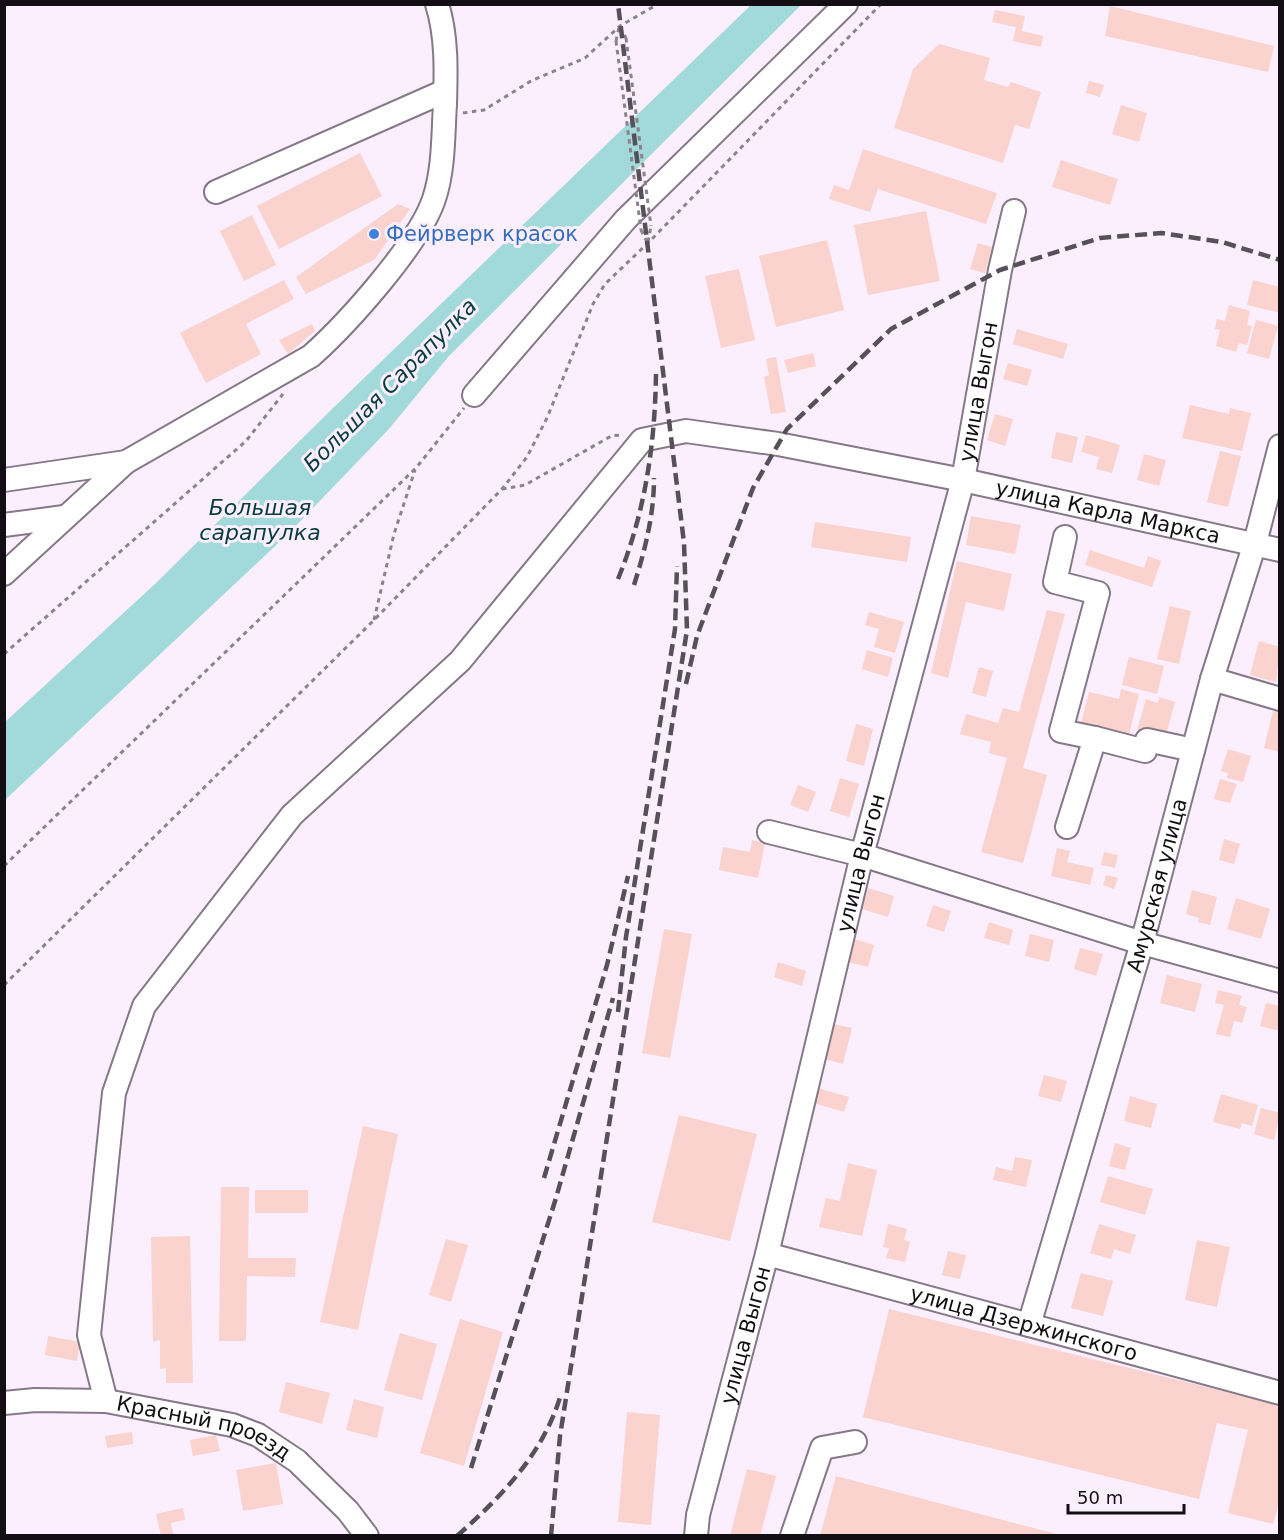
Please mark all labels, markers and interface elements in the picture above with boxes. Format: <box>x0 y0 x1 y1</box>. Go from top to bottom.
place label: Фейрверк красок <box>386 222 578 246</box>
marker: Фейрверк красок <box>367 227 381 241</box>
water label: Большая Сарапулка <box>298 293 482 477</box>
street label: улица Выгон <box>954 320 1003 464</box>
street label: улица Карла Маркса <box>994 476 1222 548</box>
water label: Большая сарапулка <box>199 495 321 545</box>
street label: улица Выгон <box>832 791 890 935</box>
street label: Амурская улица <box>1122 796 1192 975</box>
street label: улица Выгон <box>716 1264 775 1407</box>
street label: улица Дзержинского <box>907 1281 1140 1366</box>
street label: Красный проезд <box>114 1391 295 1465</box>
scale bar <box>1068 1477 1184 1515</box>
text: 50 m <box>1077 1487 1123 1508</box>

